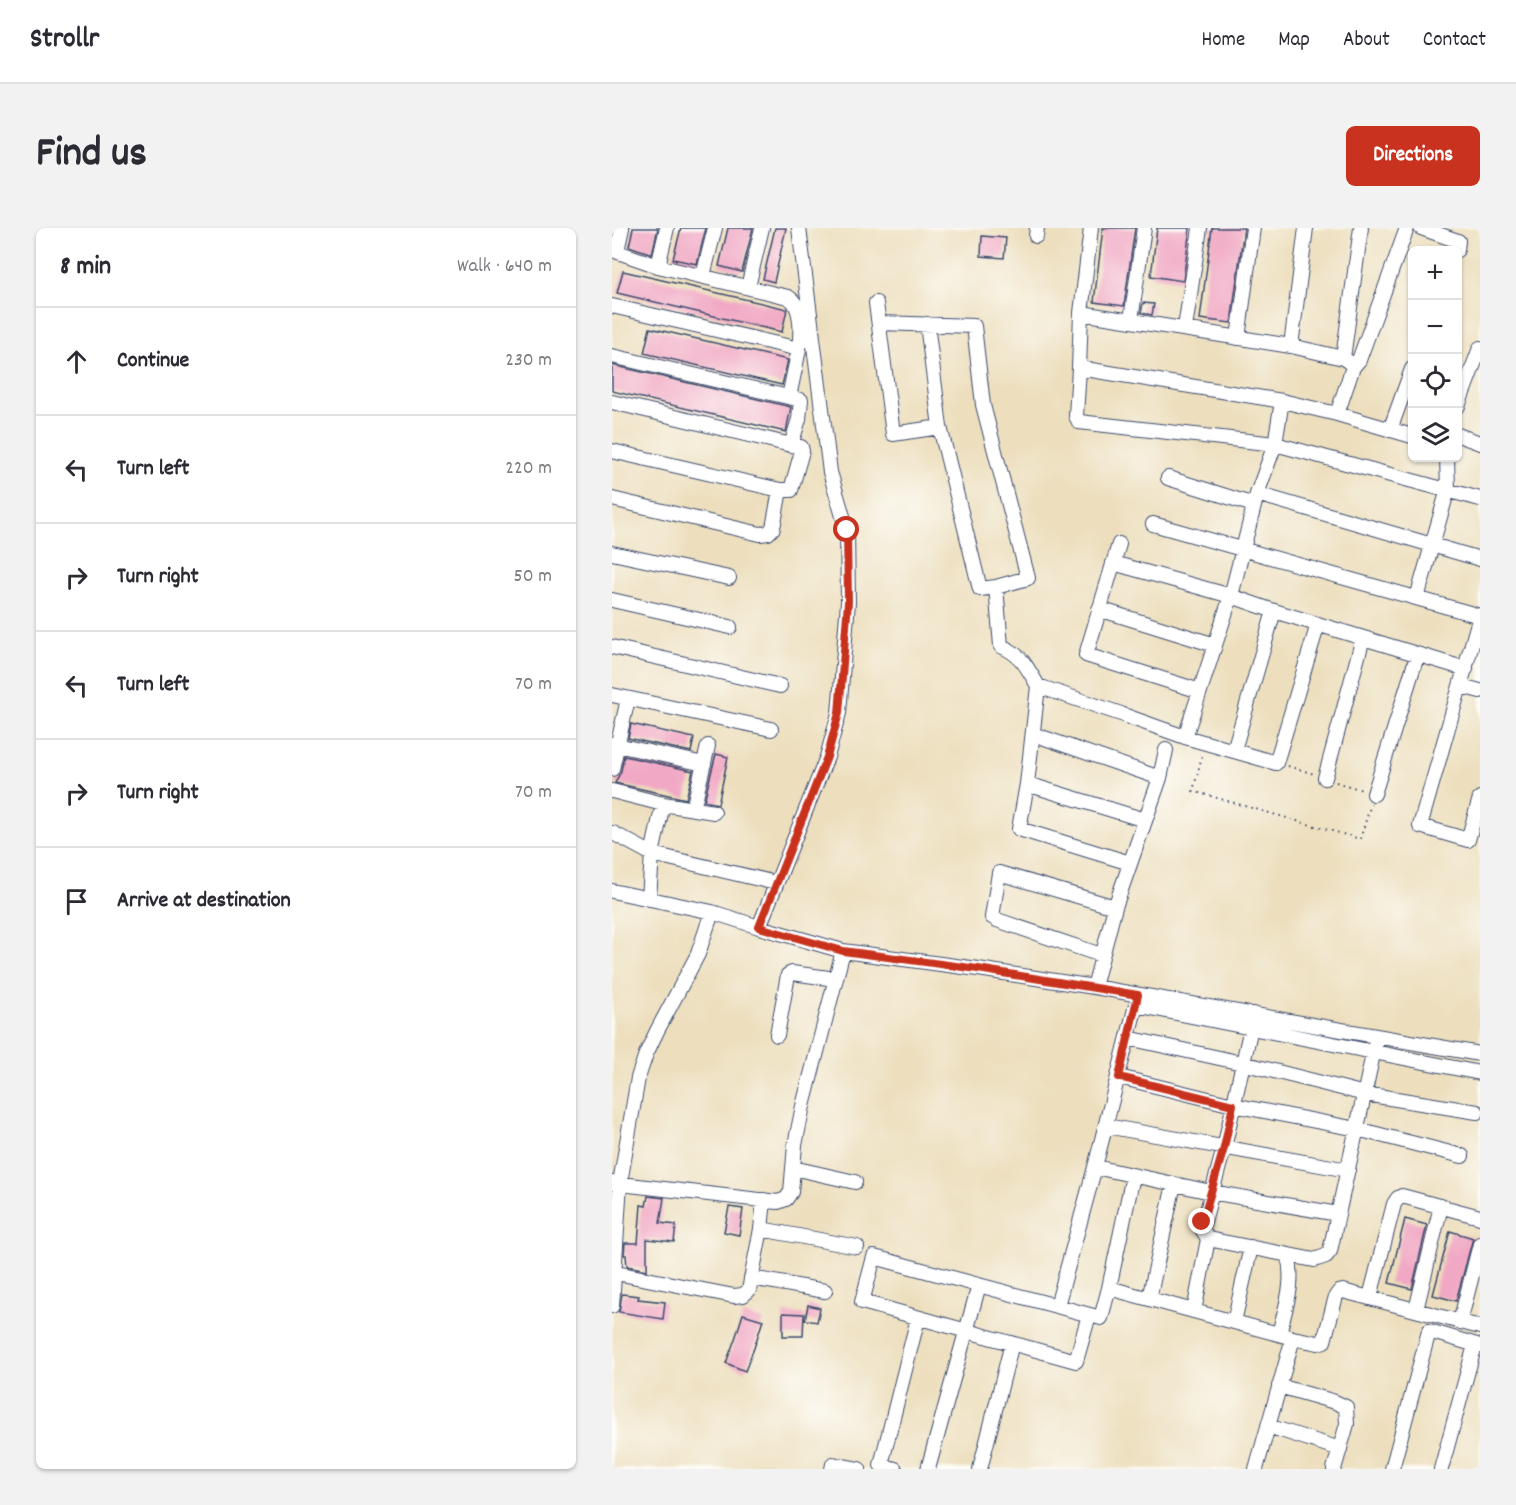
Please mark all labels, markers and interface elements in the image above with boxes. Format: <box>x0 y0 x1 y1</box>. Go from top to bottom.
text: Strollr <box>30 21 99 61</box>
text: Home <box>1201 26 1245 56</box>
text: Map <box>1278 26 1310 56</box>
text: About <box>1343 26 1390 56</box>
text: Contact <box>1423 26 1486 56</box>
text: Find us <box>36 126 147 186</box>
button: Directions <box>1346 126 1480 186</box>
map controls <box>1408 246 1462 462</box>
button: + <box>1408 246 1462 300</box>
text: 8 min <box>60 249 111 286</box>
text: Walk · 640 m <box>457 253 552 281</box>
button: − <box>1408 300 1462 354</box>
icon: ahead <box>60 345 93 378</box>
text: Continue <box>117 346 189 377</box>
text: 230 m <box>505 347 552 375</box>
button: locate <box>1408 354 1462 408</box>
button: layers <box>1408 408 1462 462</box>
icon: left <box>60 453 93 486</box>
text: Turn left <box>117 454 189 485</box>
text: 220 m <box>505 455 552 483</box>
route start <box>833 516 859 542</box>
icon: right <box>60 561 93 594</box>
text: Turn right <box>117 562 199 593</box>
text: 50 m <box>514 563 552 591</box>
icon: left <box>60 669 93 702</box>
text: Turn left <box>117 670 189 701</box>
text: 70 m <box>515 671 552 699</box>
icon: right <box>60 777 93 810</box>
text: Turn right <box>117 778 199 809</box>
text: 70 m <box>515 779 552 807</box>
icon: arrive <box>60 885 93 918</box>
text: Arrive at destination <box>117 886 291 917</box>
route end <box>1188 1208 1214 1234</box>

